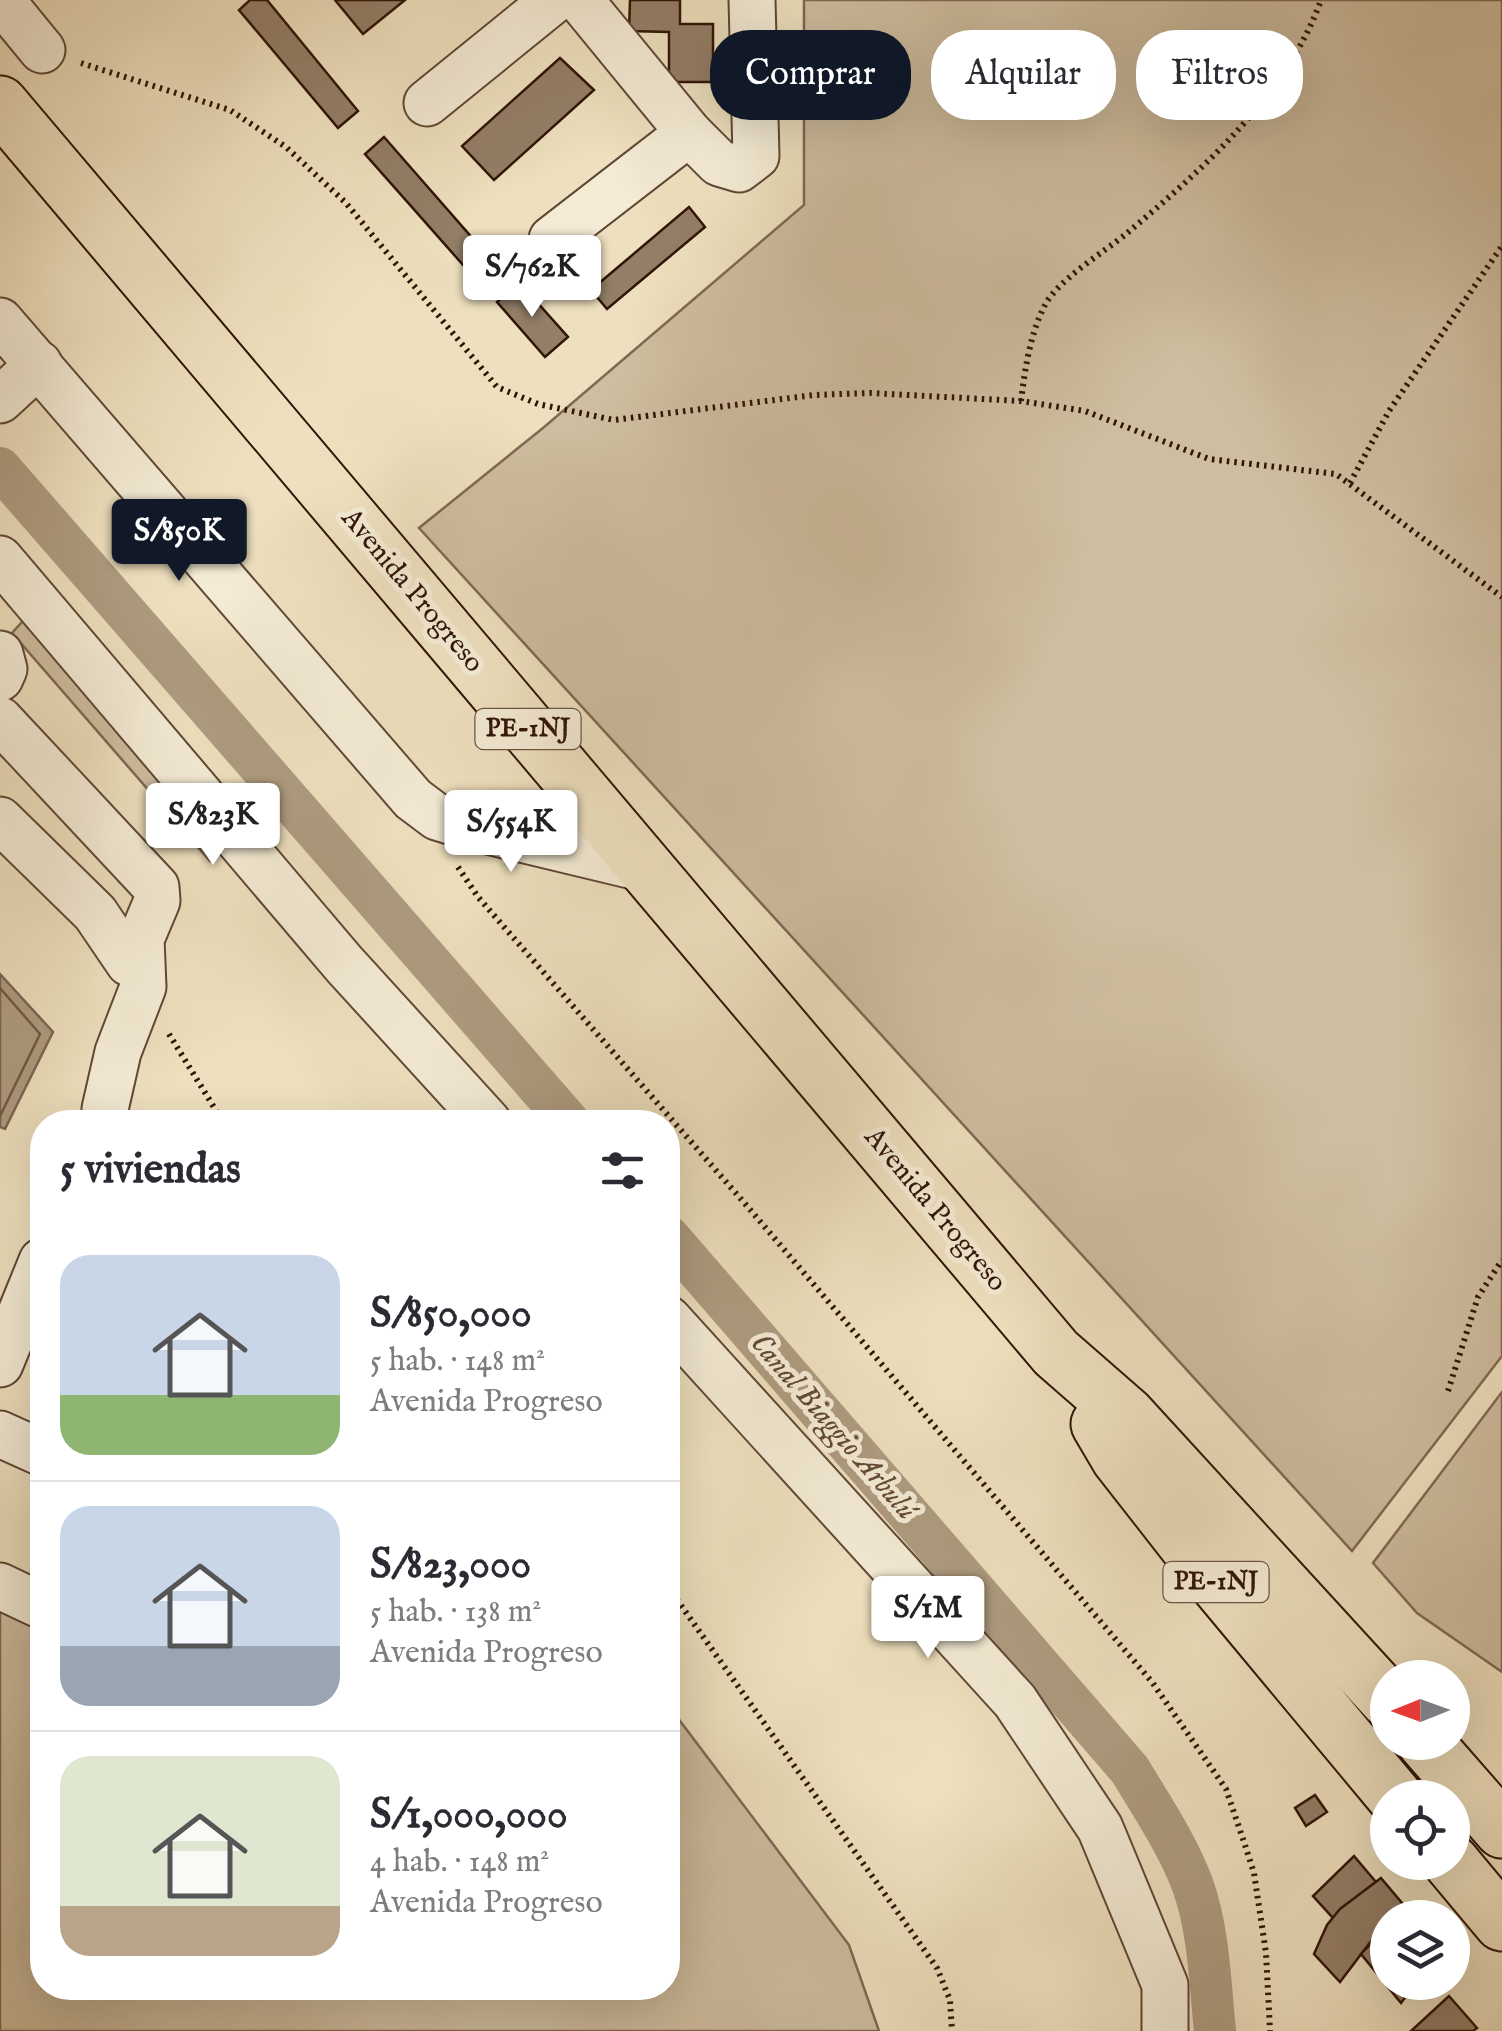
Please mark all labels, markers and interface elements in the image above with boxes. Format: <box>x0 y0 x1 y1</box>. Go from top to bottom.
chip: Comprar <box>710 30 911 120</box>
chip: Alquilar <box>931 30 1116 120</box>
chip: Filtros <box>1136 30 1303 120</box>
pin: S/762K <box>451 235 613 320</box>
text: S/762K <box>485 247 579 288</box>
pin: S/850K <box>98 499 260 584</box>
street label: Avenida Progreso <box>332 501 491 680</box>
text: S/850K <box>134 511 224 552</box>
road number: PE-1NJ <box>476 709 580 749</box>
pin: S/823K <box>132 783 294 868</box>
pin: S/554K <box>430 790 592 875</box>
text: S/823K <box>168 795 258 836</box>
text: S/554K <box>466 802 556 843</box>
street label: Avenida Progreso <box>855 1120 1014 1299</box>
icon: filters <box>595 1143 650 1198</box>
text: 5 viviendas <box>60 1144 241 1197</box>
text: S/850,000 <box>370 1288 532 1341</box>
icon: home <box>140 1295 260 1415</box>
water label: Canal Biaggio Arbulú <box>741 1326 926 1530</box>
text: 5 hab. · 148 m² <box>370 1341 545 1382</box>
text: Avenida Progreso <box>370 1382 603 1423</box>
text: S/823,000 <box>370 1539 531 1592</box>
icon: home <box>140 1546 260 1666</box>
road number: PE-1NJ <box>1164 1562 1268 1602</box>
pin: S/1M <box>869 1576 987 1661</box>
text: S/1M <box>893 1588 963 1629</box>
text: 5 hab. · 138 m² <box>370 1592 541 1633</box>
text: Avenida Progreso <box>370 1633 603 1674</box>
north arrow <box>1370 1660 1470 1760</box>
map controls <box>1370 1660 1470 2000</box>
button: locate <box>1370 1780 1470 1880</box>
text: S/1,000,000 <box>370 1789 568 1842</box>
icon: home <box>140 1796 260 1916</box>
text: 4 hab. · 148 m² <box>370 1842 549 1883</box>
text: Avenida Progreso <box>370 1883 603 1924</box>
button: layers <box>1370 1900 1470 2000</box>

